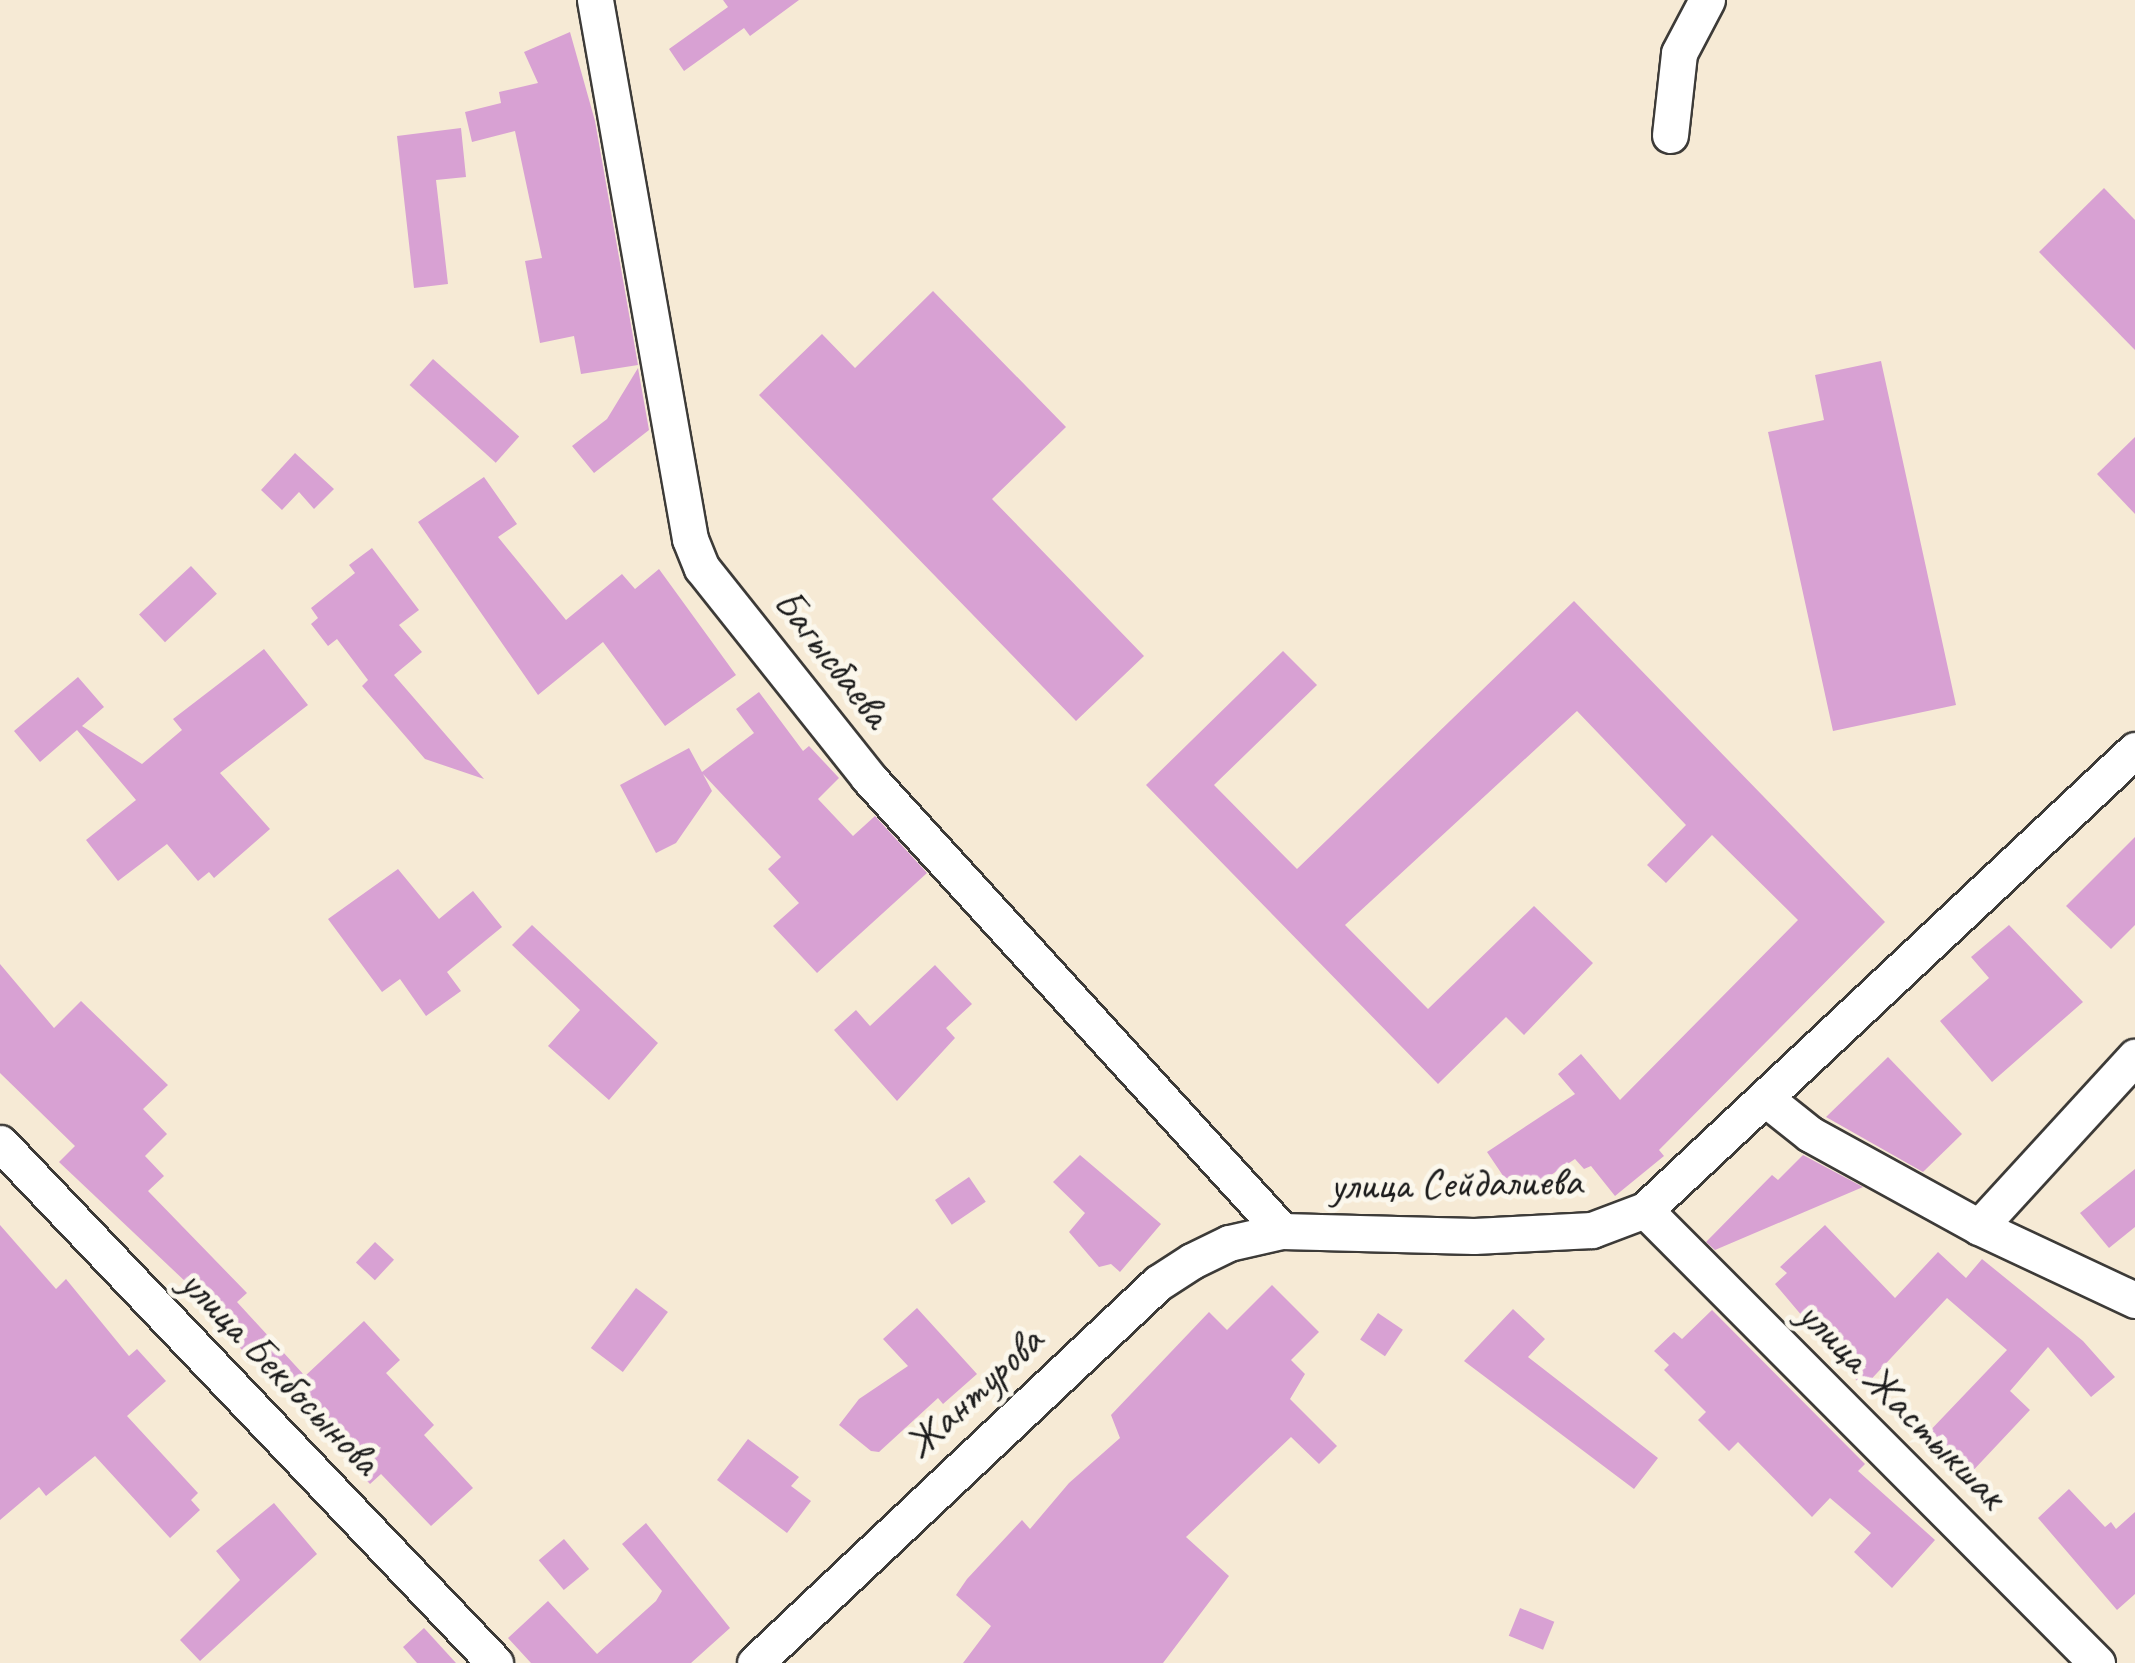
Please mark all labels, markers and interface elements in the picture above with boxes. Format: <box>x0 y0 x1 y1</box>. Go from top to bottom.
street label: Багысбаева <box>762 579 902 737</box>
street label: улица Сейдалиева <box>1329 1157 1583 1211</box>
street label: улица Бекбосынова <box>169 1259 391 1485</box>
street label: улица Жастыкшак <box>1786 1289 2018 1521</box>
street label: Жантурова <box>894 1316 1054 1470</box>

